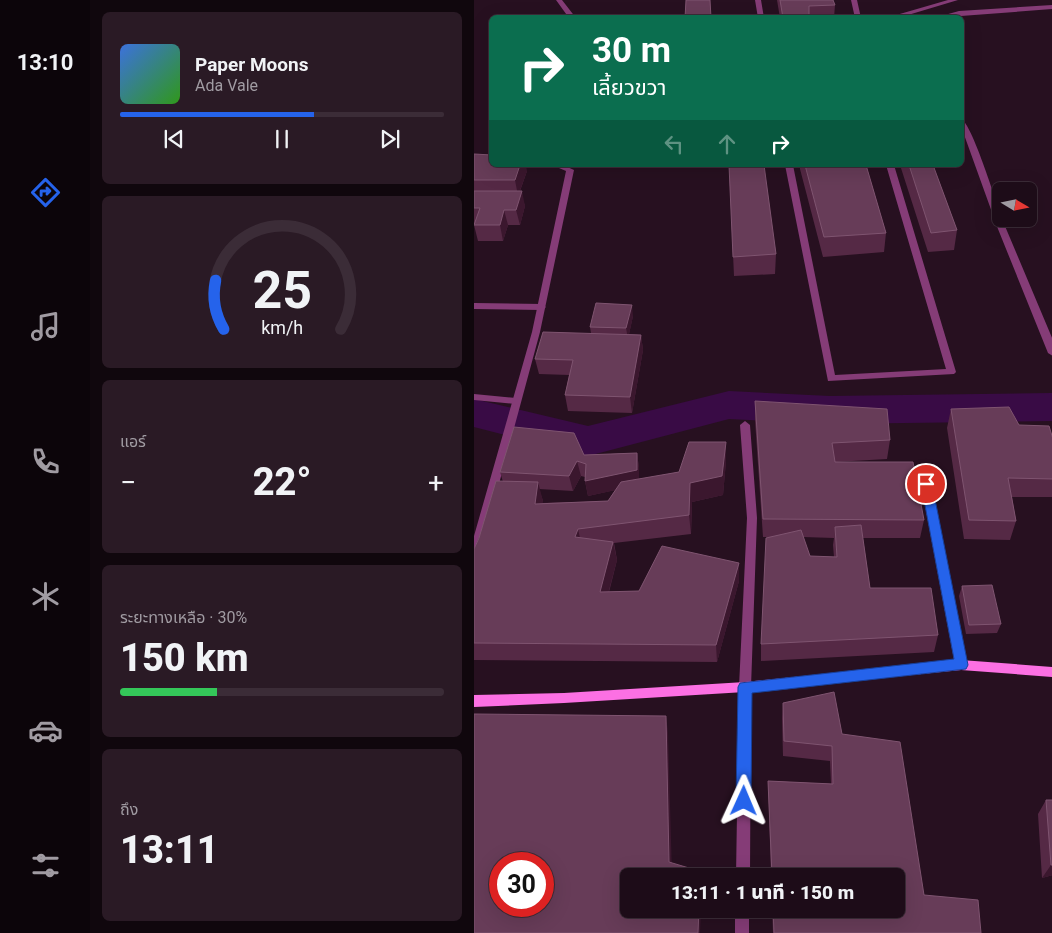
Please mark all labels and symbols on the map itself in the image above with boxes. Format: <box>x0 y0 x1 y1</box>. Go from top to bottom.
north arrow <box>992 182 1036 228</box>
pin <box>905 463 947 505</box>
position arrow <box>717 774 769 826</box>
speed limit sign: 30 <box>489 852 554 917</box>

